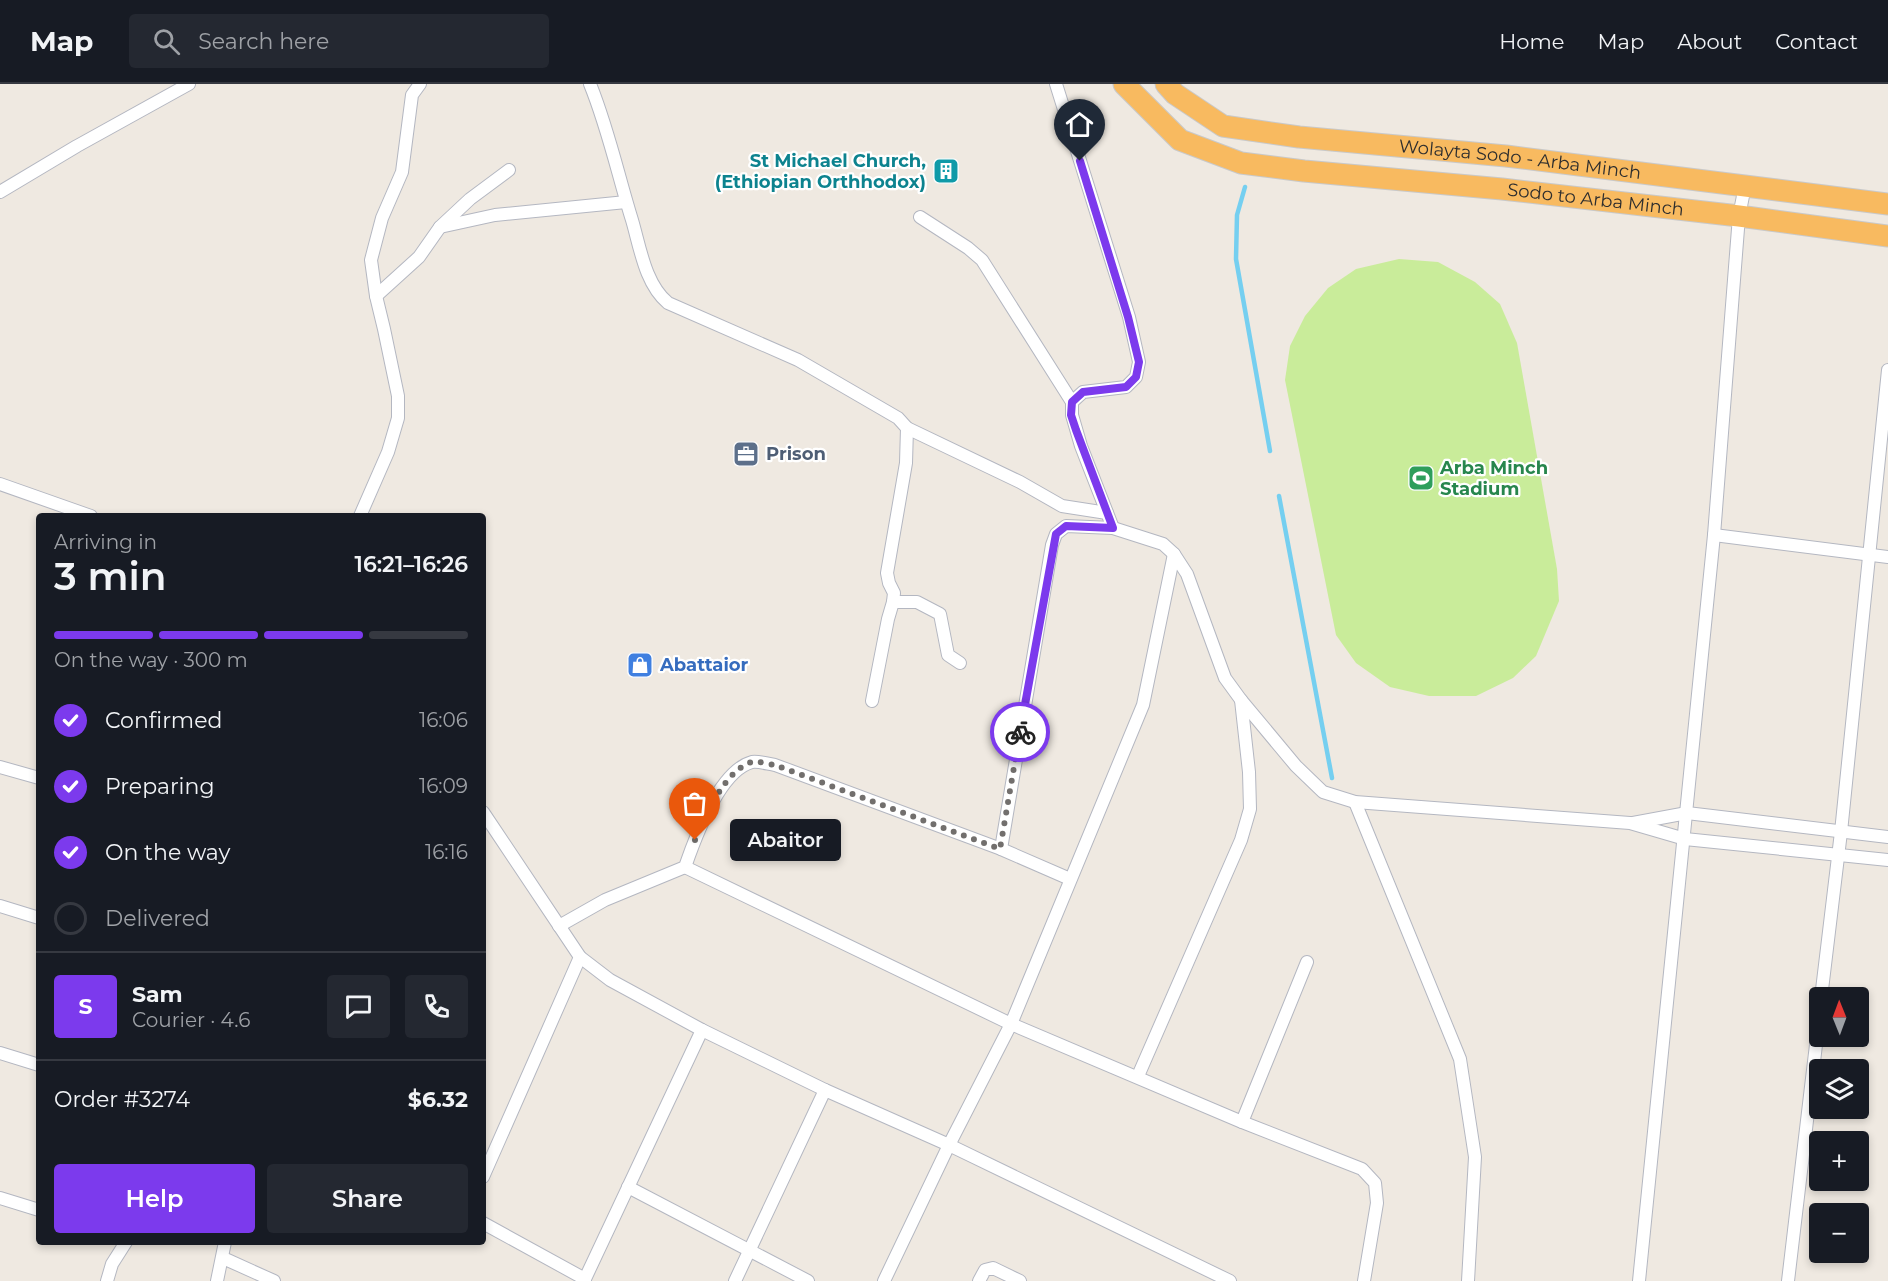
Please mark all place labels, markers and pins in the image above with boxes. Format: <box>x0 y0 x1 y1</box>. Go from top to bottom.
pin <box>1054 99 1105 161</box>
place label: St Michael Church, (Ethiopian Orthhodox) <box>715 150 926 193</box>
building icon: St Michael Church, (Ethiopian Orthhodox) <box>931 156 961 186</box>
office icon: Prison <box>731 439 761 469</box>
place label: Prison <box>766 443 826 465</box>
place label: Arba Minch Stadium <box>1439 457 1548 500</box>
sports icon: Arba Minch Stadium <box>1406 463 1436 493</box>
shop icon: Abattaior <box>625 650 655 680</box>
place label: Abattaior <box>659 654 749 676</box>
pin <box>669 778 720 840</box>
callout: Abaitor <box>731 819 842 861</box>

